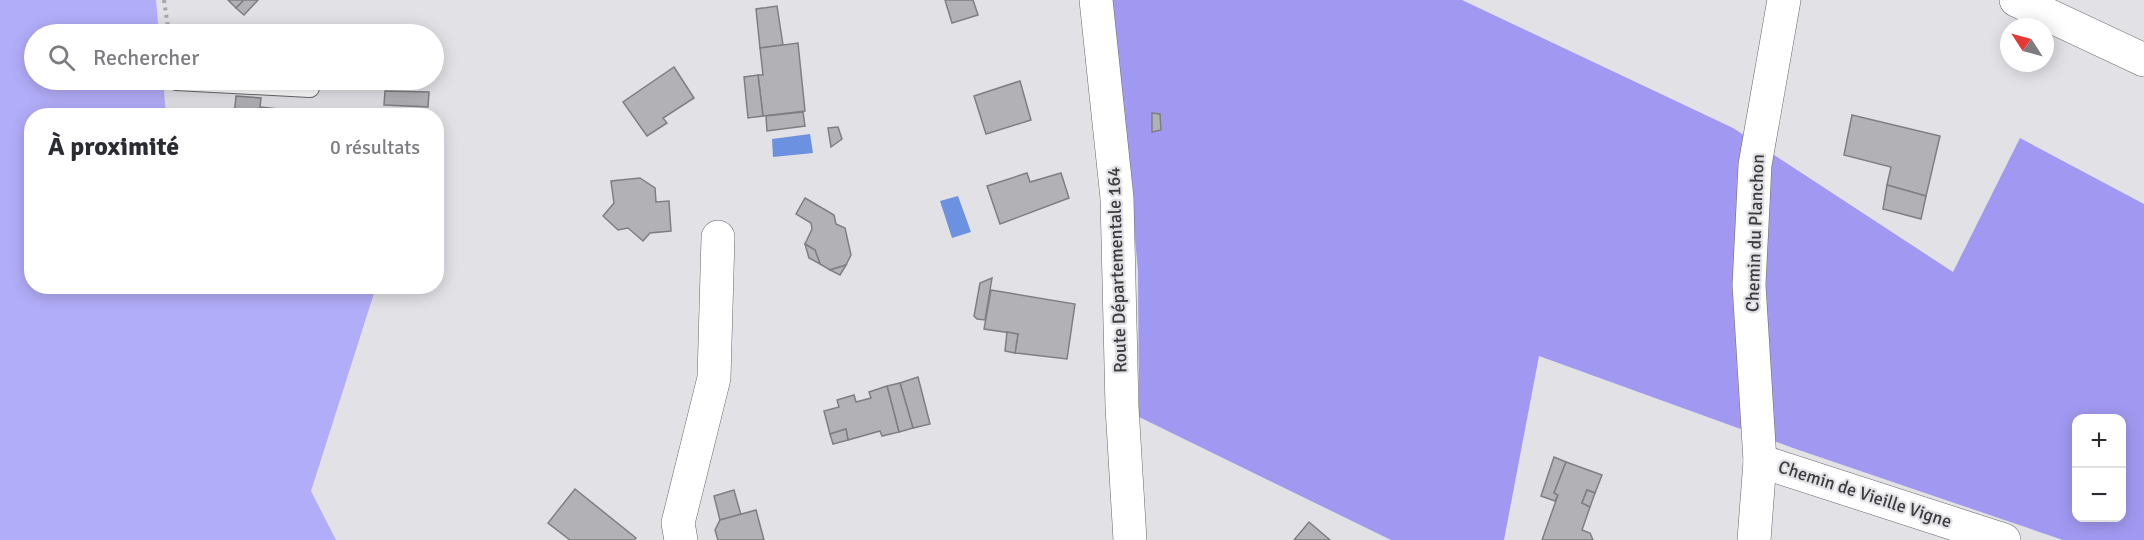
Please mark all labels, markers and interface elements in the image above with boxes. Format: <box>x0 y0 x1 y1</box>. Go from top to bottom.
north arrow <box>2000 18 2054 72</box>
search box <box>24 24 444 90</box>
icon: search <box>45 41 78 74</box>
text: Rechercher <box>93 44 199 71</box>
text: À proximité <box>48 131 179 163</box>
text: 0 résultats <box>330 135 420 160</box>
street label: Chemin du Planchon <box>1741 154 1769 312</box>
street label: Route Départementale 164 <box>1102 166 1132 373</box>
map controls <box>2072 414 2126 522</box>
button: + <box>2072 414 2126 468</box>
street label: Chemin de Vieille Vigne <box>1776 456 1954 532</box>
button: − <box>2072 468 2126 522</box>

